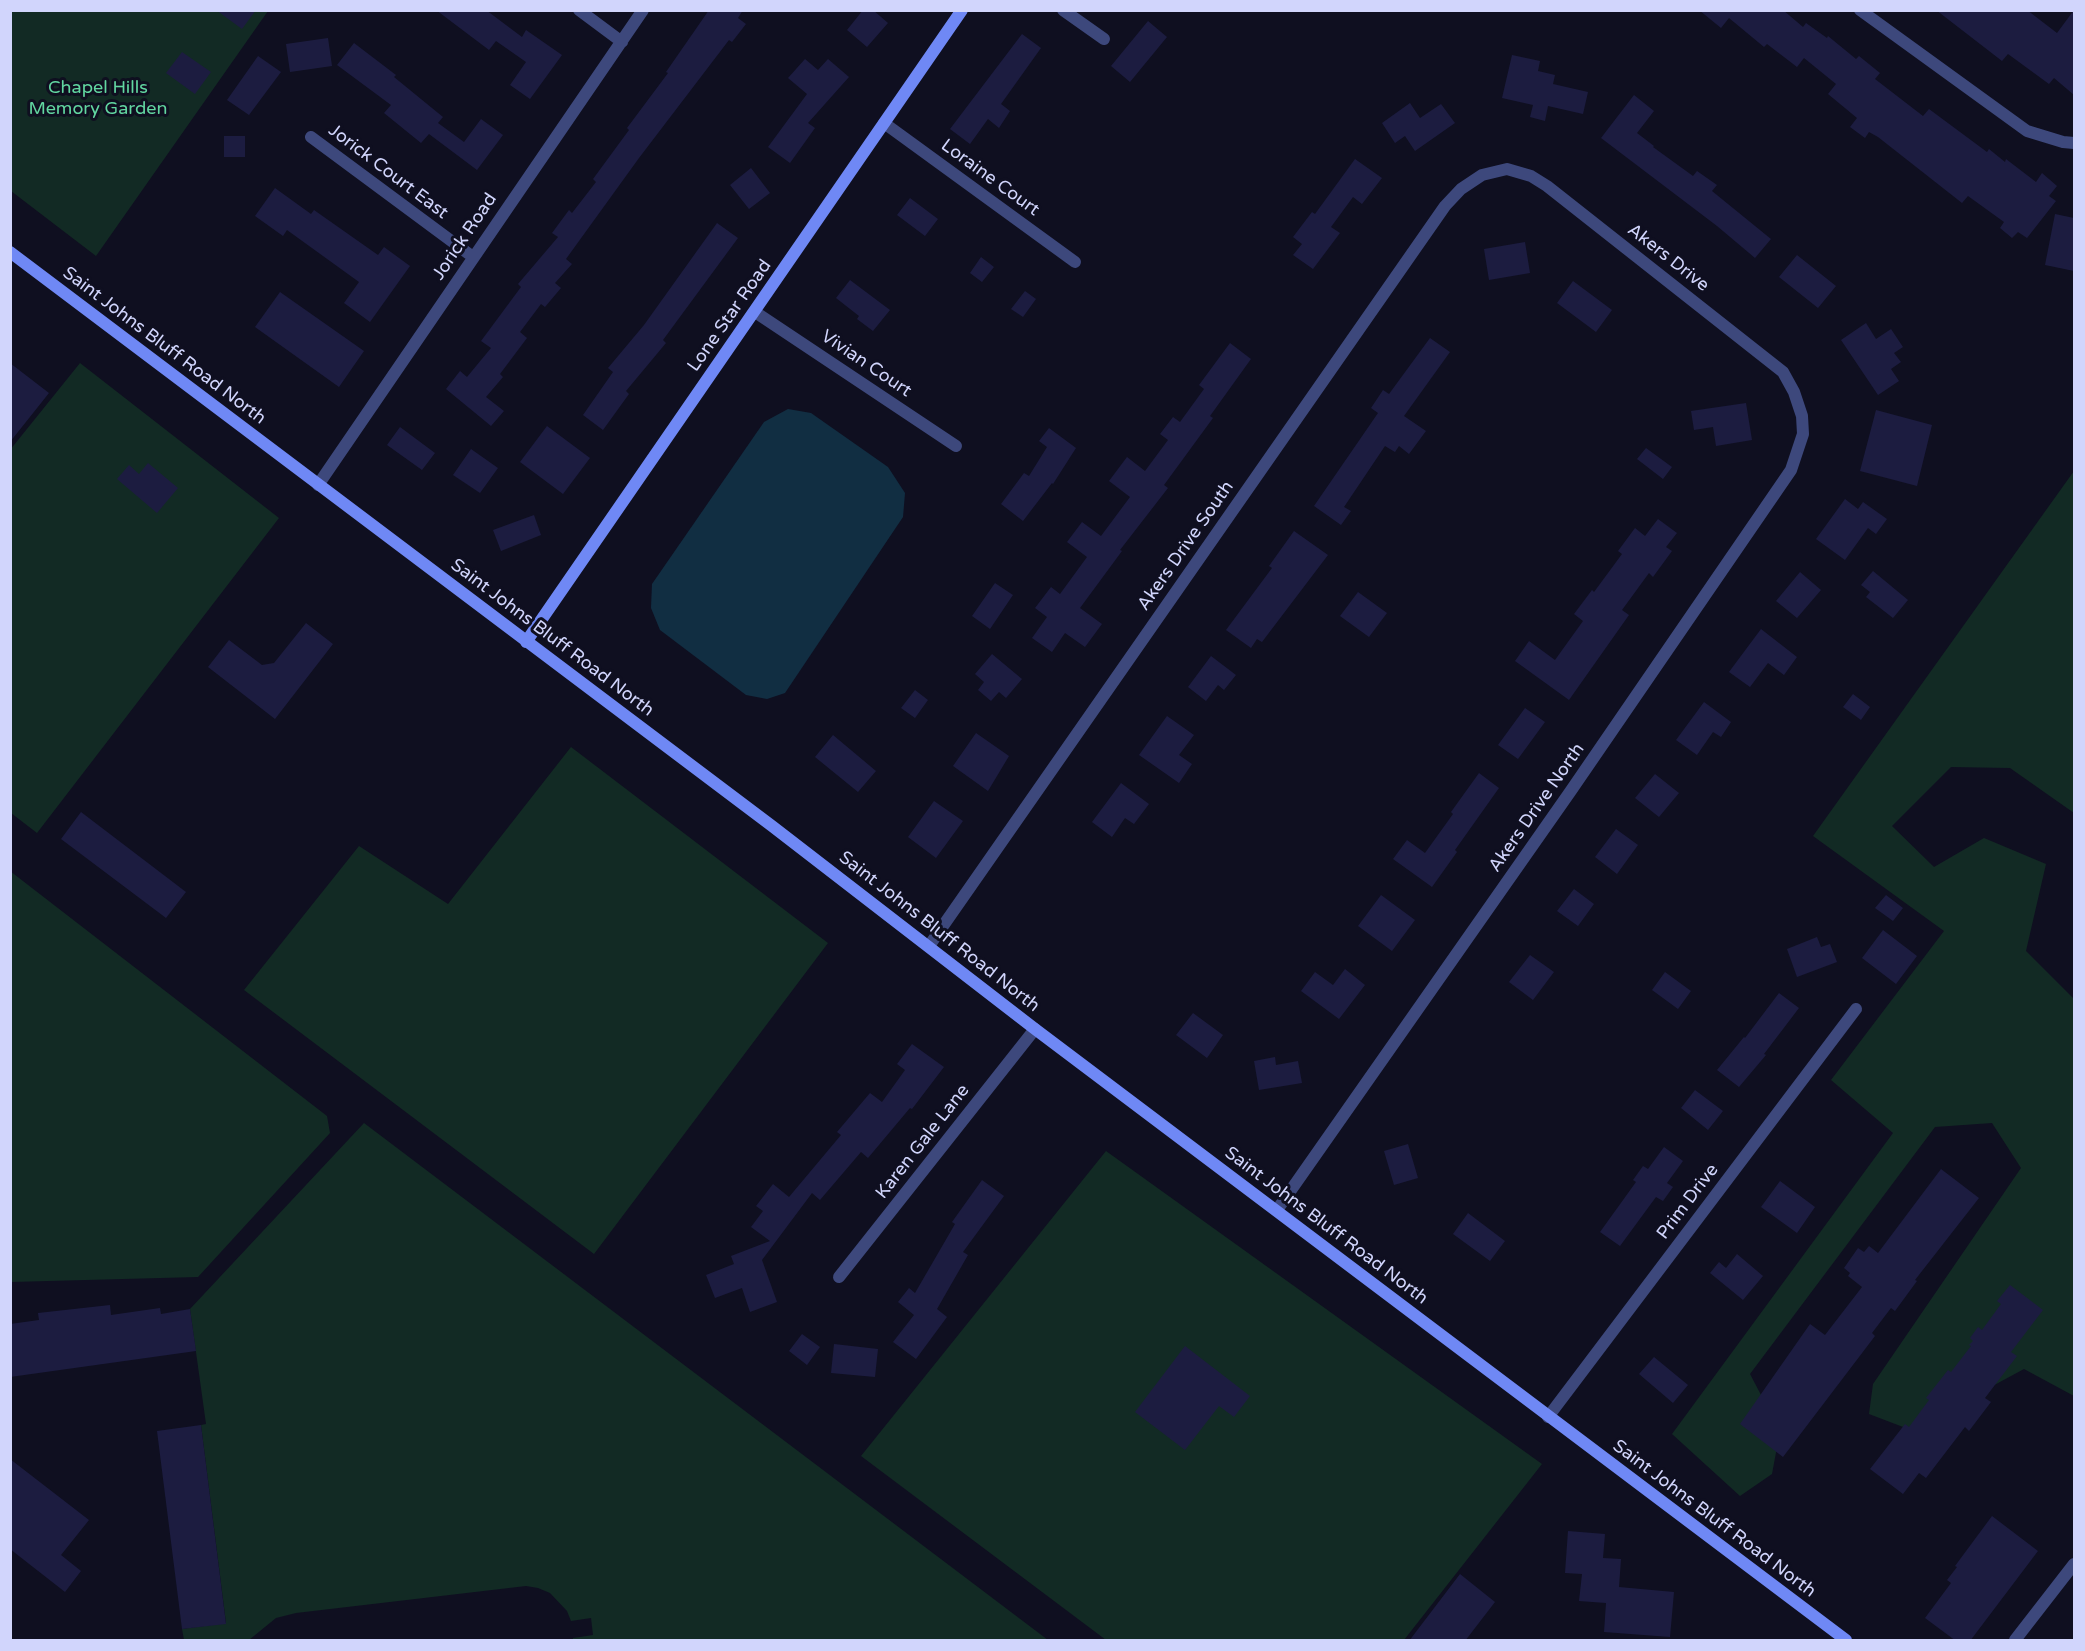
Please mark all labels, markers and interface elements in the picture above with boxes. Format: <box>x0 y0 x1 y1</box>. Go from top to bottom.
park label: Chapel Hills Memory Garden <box>29 77 167 119</box>
street label: Jorick Court East <box>324 120 452 224</box>
street label: Loraine Court <box>937 135 1043 221</box>
street label: Jorick Road <box>428 189 502 285</box>
street label: Akers Drive <box>1623 219 1713 297</box>
street label: Lone Star Road <box>683 256 777 376</box>
street label: Saint Johns Bluff Road North <box>58 263 270 429</box>
street label: Vivian Court <box>817 326 915 402</box>
street label: Akers Drive South <box>1133 477 1239 615</box>
street label: Saint Johns Bluff Road North <box>446 555 658 721</box>
street label: Akers Drive North <box>1484 739 1590 877</box>
street label: Saint Johns Bluff Road North <box>834 847 1044 1017</box>
street label: Karen Gale Lane <box>872 1080 974 1204</box>
street label: Saint Johns Bluff Road North <box>1220 1143 1432 1309</box>
street label: Prim Drive <box>1653 1160 1723 1244</box>
street label: Saint Johns Bluff Road North <box>1608 1436 1820 1602</box>

